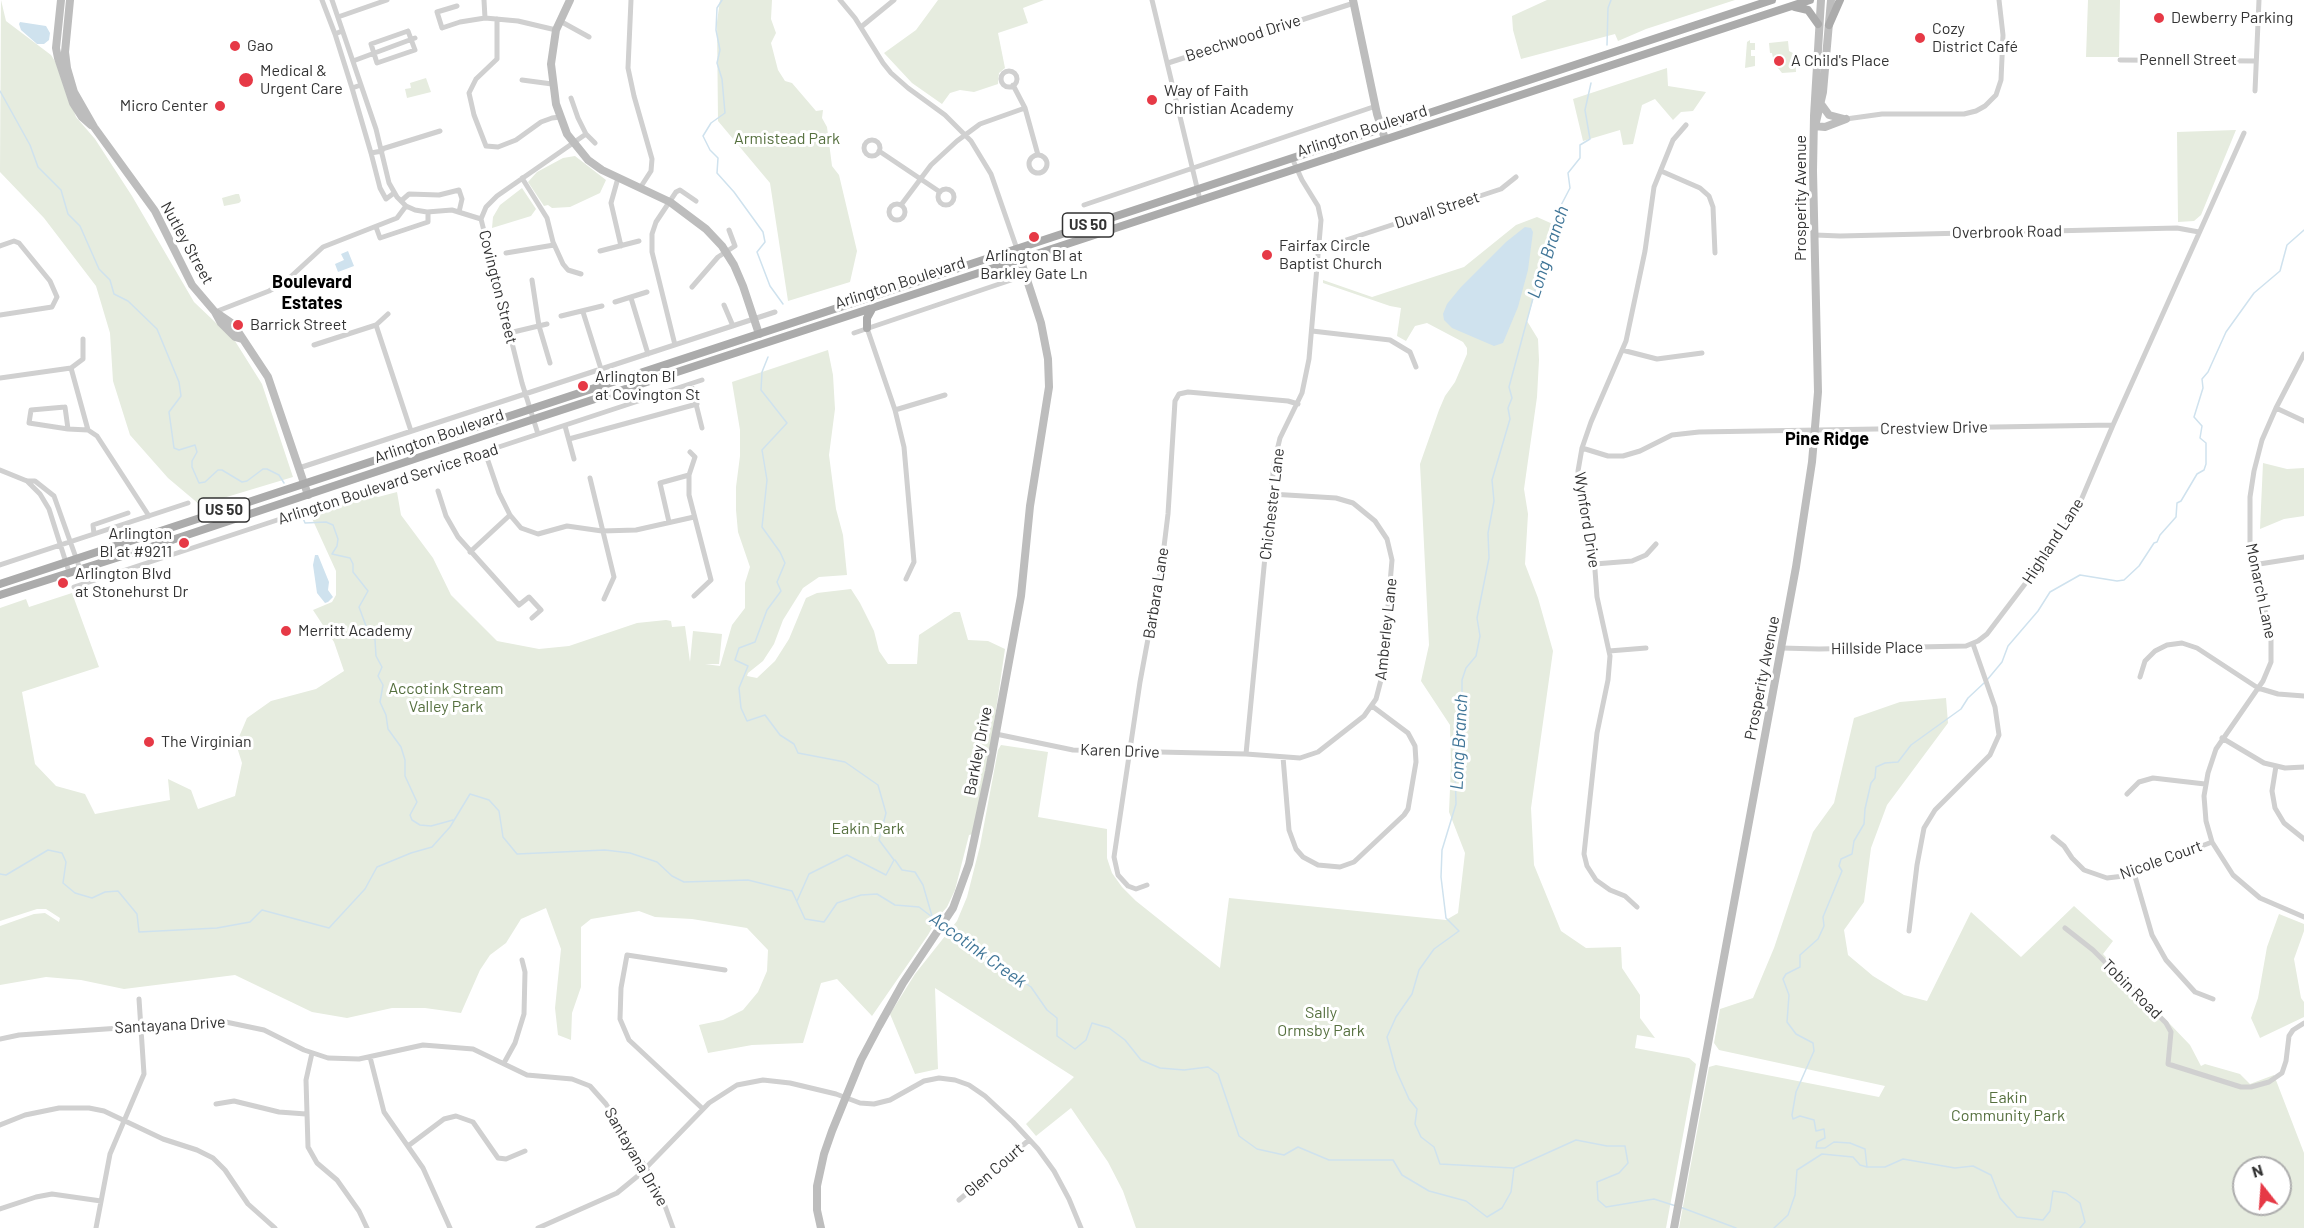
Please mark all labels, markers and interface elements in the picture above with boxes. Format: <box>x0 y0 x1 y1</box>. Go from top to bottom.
place label: Dewberry Parking <box>2171 8 2293 28</box>
street label: Beechwood Drive <box>1183 10 1303 66</box>
marker: Dewberry Parking <box>2152 11 2166 25</box>
place label: Cozy District Café <box>1932 19 2018 57</box>
marker: Cozy District Café <box>1913 31 1927 45</box>
place label: Gao <box>247 36 274 56</box>
marker: Gao <box>228 39 242 53</box>
street label: Pennell Street <box>2139 50 2237 70</box>
place label: A Child's Place <box>1791 51 1889 71</box>
marker: A Child's Place <box>1772 54 1786 68</box>
place label: Medical & Urgent Care <box>260 61 343 99</box>
marker: Medical & Urgent Care <box>237 71 255 89</box>
place label: Way of Faith Christian Academy <box>1164 81 1294 119</box>
marker: Way of Faith Christian Academy <box>1145 93 1159 107</box>
place label: Micro Center <box>120 96 208 116</box>
marker: Micro Center <box>213 99 227 113</box>
street label: Arlington Boulevard <box>1294 101 1430 161</box>
park label: Armistead Park <box>734 129 840 149</box>
street label: Prosperity Avenue <box>1791 135 1811 261</box>
street label: Duvall Street <box>1392 187 1482 233</box>
street label: Nutley Street <box>156 198 218 288</box>
water label: Long Branch <box>1523 203 1573 301</box>
road number: US 50 <box>1062 213 1114 237</box>
street label: Overbrook Road <box>1952 221 2062 243</box>
street label: Covington Street <box>475 228 521 346</box>
marker: Arlington Bl at Barkley Gate Ln <box>1027 230 1041 244</box>
place label: Fairfax Circle Baptist Church <box>1279 236 1382 274</box>
place label: Arlington Bl at Barkley Gate Ln <box>980 246 1088 284</box>
marker: Fairfax Circle Baptist Church <box>1260 248 1274 262</box>
street label: Arlington Boulevard <box>832 253 968 313</box>
district label: Boulevard Estates <box>272 271 352 314</box>
place label: Barrick Street <box>250 315 347 335</box>
marker: Barrick Street <box>231 318 245 332</box>
place label: Arlington Bl at Covington St <box>595 367 700 405</box>
marker: Arlington Bl at Covington St <box>576 379 590 393</box>
street label: Arlington Boulevard <box>372 405 506 467</box>
street label: Crestview Drive <box>1880 417 1988 439</box>
district label: Pine Ridge <box>1785 428 1869 450</box>
street label: Arlington Boulevard Service Road <box>275 439 501 529</box>
street label: Chichester Lane <box>1256 447 1288 561</box>
street label: Wynford Drive <box>1570 471 1604 569</box>
street label: Highland Lane <box>2018 495 2088 587</box>
road number: US 50 <box>198 498 250 522</box>
place label: Arlington Bl at #9211 <box>99 524 172 562</box>
marker: Arlington Bl at #9211 <box>177 536 191 550</box>
street label: Monarch Lane <box>2242 541 2280 641</box>
street label: Barbara Lane <box>1139 546 1173 640</box>
place label: Arlington Blvd at Stonehurst Dr <box>75 564 188 602</box>
marker: Arlington Blvd at Stonehurst Dr <box>56 576 70 590</box>
street label: Amberley Lane <box>1371 577 1401 681</box>
street label: Prosperity Avenue <box>1741 614 1783 742</box>
place label: Merritt Academy <box>298 621 412 641</box>
marker: Merritt Academy <box>279 624 293 638</box>
street label: Hillside Place <box>1831 638 1923 658</box>
park label: Accotink Stream Valley Park <box>388 679 504 717</box>
water label: Long Branch <box>1446 693 1472 791</box>
street label: Barkley Drive <box>960 705 996 797</box>
place label: The Virginian <box>161 732 252 752</box>
marker: The Virginian <box>142 735 156 749</box>
street label: Karen Drive <box>1080 740 1160 762</box>
park label: Eakin Park <box>831 819 905 839</box>
street label: Nicole Court <box>2117 836 2205 884</box>
water label: Accotink Creek <box>925 908 1031 992</box>
street label: Tobin Road <box>2098 955 2166 1023</box>
park label: Sally Ormsby Park <box>1277 1003 1365 1041</box>
street label: Santayana Drive <box>114 1013 226 1037</box>
park label: Eakin Community Park <box>1951 1088 2065 1126</box>
street label: Santayana Drive <box>600 1104 672 1210</box>
street label: Glen Court <box>960 1139 1028 1201</box>
north arrow <box>2232 1156 2292 1216</box>
text: N <box>2249 1160 2265 1181</box>

